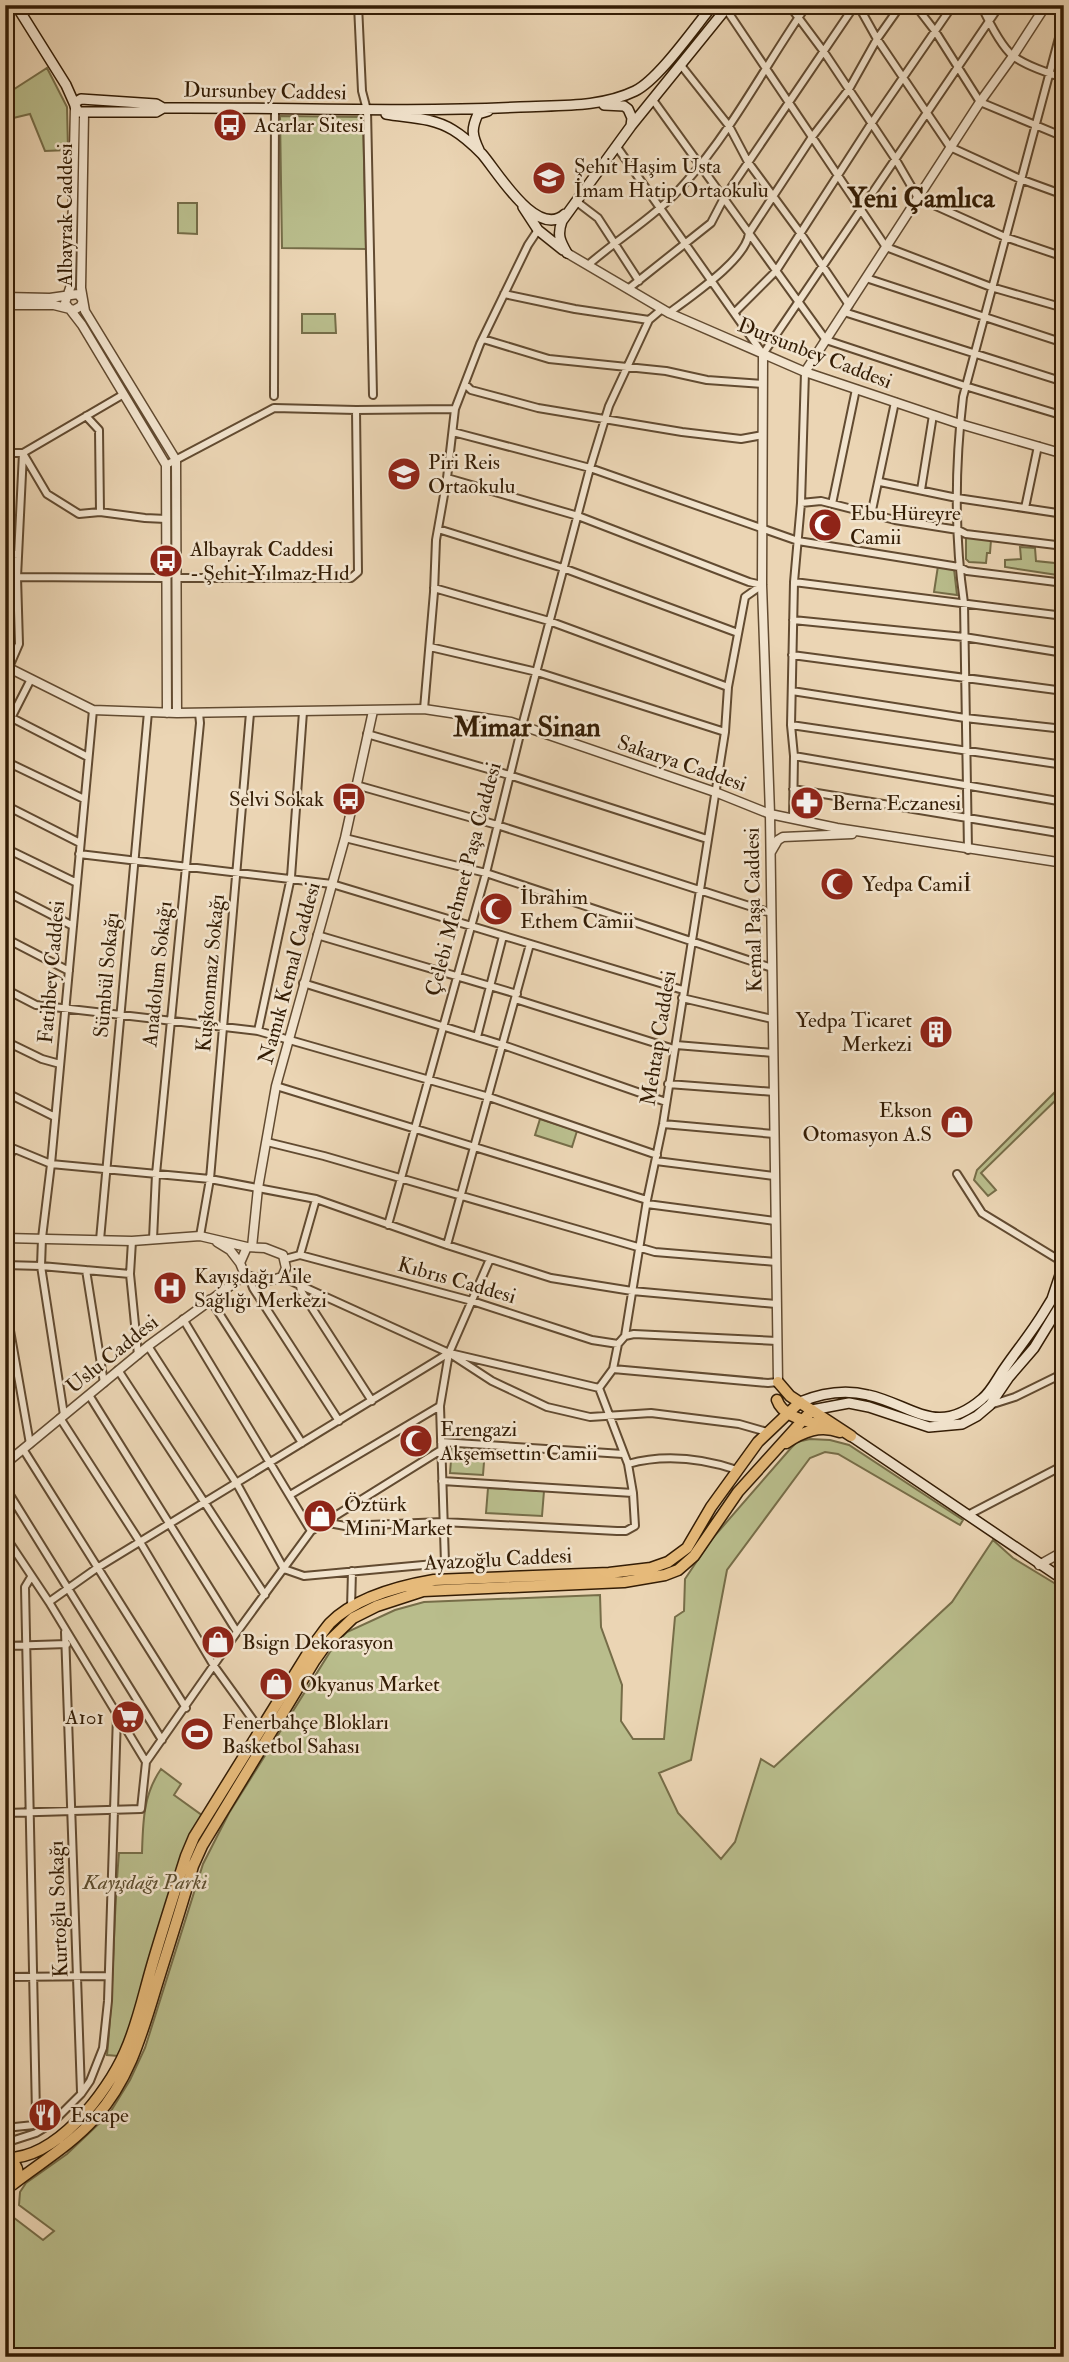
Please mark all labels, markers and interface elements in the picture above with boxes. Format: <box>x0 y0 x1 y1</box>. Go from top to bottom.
street label: Dursunbey Caddesi <box>183 77 347 106</box>
bus stop icon: Acarlar Sitesi <box>211 106 249 144</box>
place label: Acarlar Sitesi <box>253 112 364 139</box>
street label: Albayrak Caddesi <box>52 143 79 288</box>
place label: Şehit Haşim Usta İmam Hatip Ortaokulu <box>574 153 769 204</box>
school or university icon: Şehit Haşim Usta İmam Hatip Ortaokulu <box>530 159 568 197</box>
district label: Yeni Çamlıca <box>846 181 996 216</box>
street label: Dursunbey Caddesi <box>734 312 896 396</box>
place label: Piri Reis Ortaokulu <box>428 449 515 500</box>
school or university icon: Piri Reis Ortaokulu <box>385 455 423 493</box>
place label: Ebu Hüreyre Camii <box>850 500 961 551</box>
mosque icon: Ebu Hüreyre Camii <box>806 506 844 544</box>
place label: Albayrak Caddesi - Şehit Yılmaz Hıd <box>189 536 350 587</box>
bus stop icon: Albayrak Caddesi - Şehit Yılmaz Hıd <box>147 542 185 580</box>
district label: Mimar Sinan <box>452 710 601 745</box>
street label: Sakarya Caddesi <box>614 729 750 798</box>
street label: Çelebi Mehmet Paşa Caddesi <box>419 759 508 999</box>
bus stop icon: Selvi Sokak <box>330 780 368 818</box>
pharmacy icon: Berna Eczanesi <box>788 784 826 822</box>
place label: Selvi Sokak <box>229 786 324 813</box>
place label: Berna Eczanesi <box>832 790 961 817</box>
street label: Kemal Paşa Caddesi <box>739 827 768 993</box>
mosque icon: Yedpa Camiİ <box>818 865 856 903</box>
place label: Yedpa Camiİ <box>862 871 972 898</box>
street label: Namık Kemal Caddesi <box>252 879 327 1067</box>
place label: İbrahim Ethem Camii <box>520 884 634 935</box>
mosque icon: İbrahim Ethem Camii <box>477 890 515 928</box>
street label: Kuşkonmaz Sokağı <box>190 892 231 1053</box>
street label: Fatihbey Caddesi <box>32 899 71 1045</box>
street label: Anadolum Sokağı <box>136 900 179 1049</box>
street label: Sümbül Sokağı <box>88 911 125 1039</box>
street label: Mehtap Caddesi <box>635 968 683 1107</box>
place label: Yedpa Ticaret Merkezi <box>795 1007 912 1058</box>
building icon: Yedpa Ticaret Merkezi <box>917 1013 955 1051</box>
place label: Ekson Otomasyon A.S <box>802 1097 932 1148</box>
shop icon: Ekson Otomasyon A.S <box>938 1103 976 1141</box>
street label: Kıbrıs Caddesi <box>395 1251 519 1310</box>
place label: Kayışdağı Aile Sağlığı Merkezi <box>194 1263 327 1314</box>
hospital icon: Kayışdağı Aile Sağlığı Merkezi <box>151 1269 189 1307</box>
street label: Uslu Caddesi <box>61 1309 164 1400</box>
place label: Erengazi Akşemsettin Camii <box>439 1416 598 1467</box>
mosque icon: Erengazi Akşemsettin Camii <box>397 1422 435 1460</box>
place label: Öztürk Mini Market <box>344 1491 453 1542</box>
shop icon: Öztürk Mini Market <box>301 1497 339 1535</box>
street label: Ayazoğlu Caddesi <box>422 1542 573 1577</box>
shop icon: Bsign Dekorasyon <box>199 1623 237 1661</box>
place label: Bsign Dekorasyon <box>242 1629 394 1656</box>
shop icon: Okyanus Market <box>257 1665 295 1703</box>
place label: Okyanus Market <box>300 1671 440 1698</box>
supermarket icon: A101 <box>109 1698 147 1736</box>
place label: A101 <box>64 1704 104 1731</box>
place label: Fenerbahçe Blokları Basketbol Sahası <box>222 1709 389 1760</box>
sports icon: Fenerbahçe Blokları Basketbol Sahası <box>178 1715 216 1753</box>
street label: Kurtoğlu Sokağı <box>43 1840 74 1978</box>
park label: Kayışdağı Parki <box>82 1869 208 1896</box>
restaurant icon: Escape <box>26 2096 64 2134</box>
place label: Escape <box>70 2102 129 2129</box>

